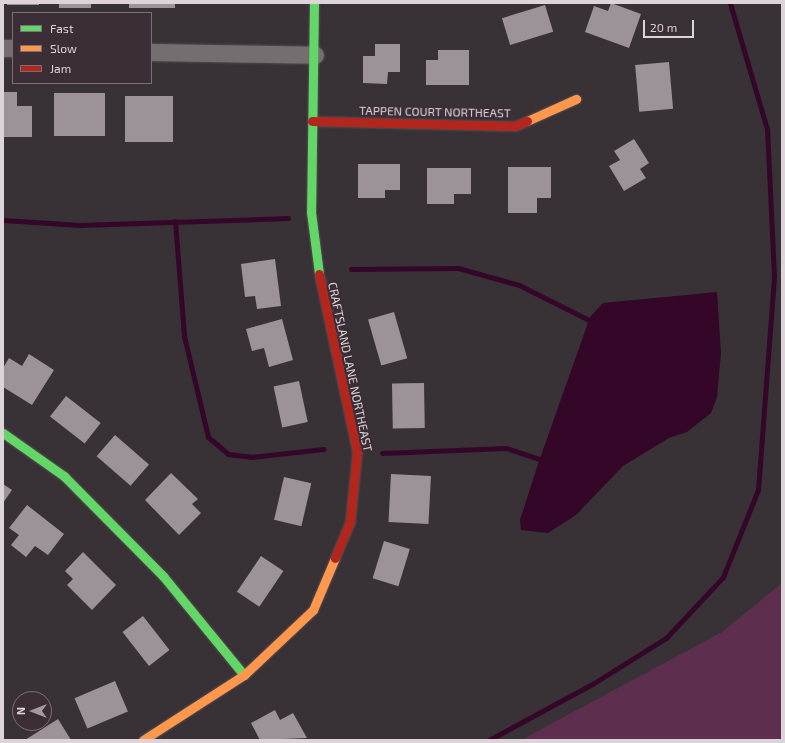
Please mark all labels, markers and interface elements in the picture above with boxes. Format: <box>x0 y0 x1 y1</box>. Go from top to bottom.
legend <box>12 12 152 84</box>
scale bar <box>645 12 696 38</box>
text: 20 m <box>650 20 677 34</box>
text: Fast <box>50 21 73 35</box>
text: Slow <box>50 41 77 55</box>
text: Jam <box>50 61 71 75</box>
street label: TAPPEN COURT NORTHEAST <box>359 103 511 121</box>
street label: CRAFTSLAND LANE NORTHEAST <box>325 281 375 453</box>
north arrow <box>12 691 52 731</box>
text: N <box>14 707 27 715</box>

